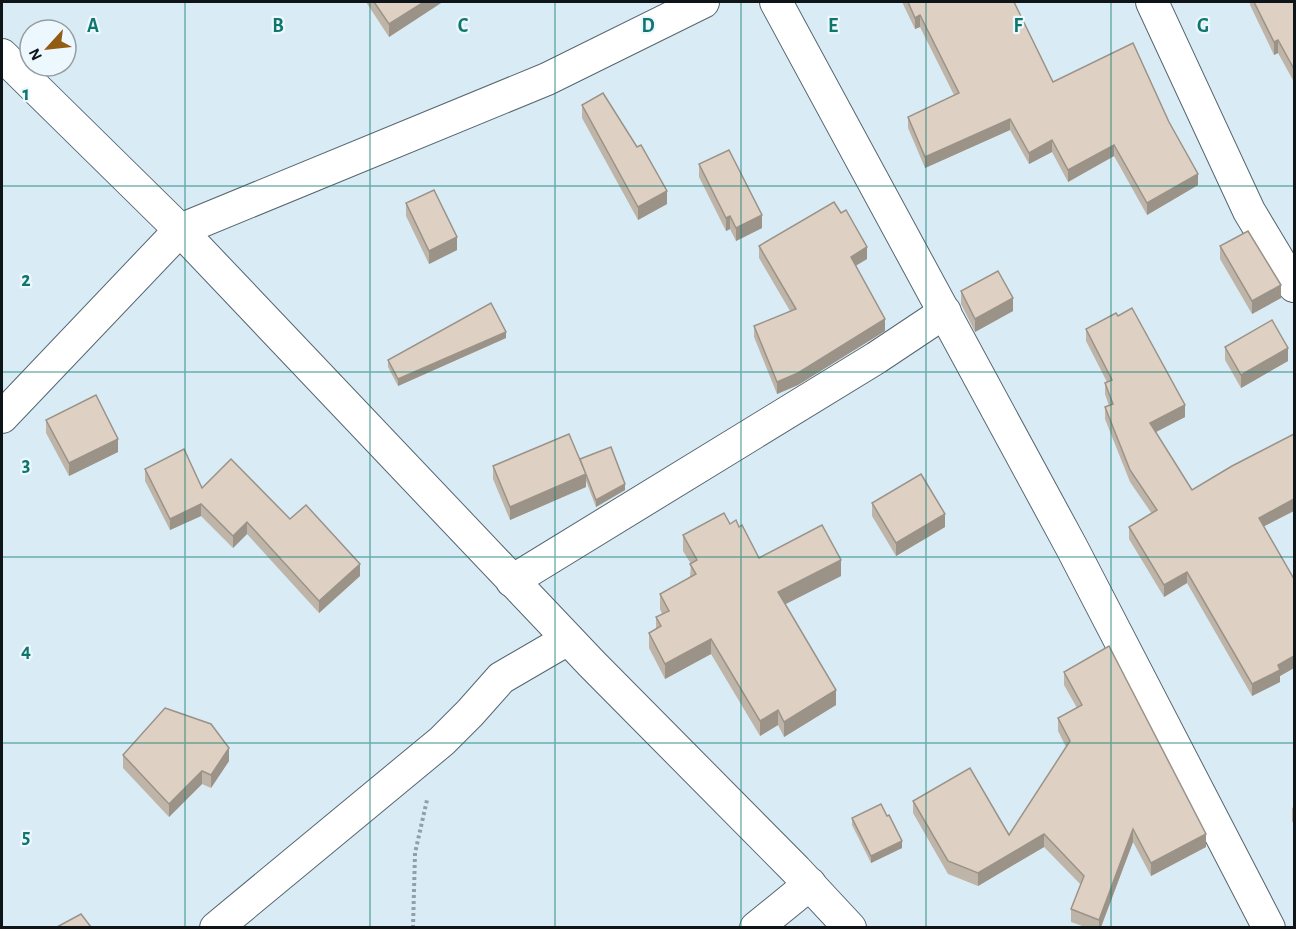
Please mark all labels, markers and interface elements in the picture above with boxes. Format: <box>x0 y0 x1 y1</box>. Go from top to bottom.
text: A <box>87 16 99 36</box>
text: B <box>272 16 284 36</box>
text: C <box>458 16 469 36</box>
text: D <box>641 16 655 36</box>
text: E <box>828 16 838 36</box>
text: F <box>1013 16 1023 36</box>
text: G <box>1197 16 1209 36</box>
north arrow <box>18 18 78 78</box>
text: N <box>26 46 45 63</box>
text: 1 <box>22 84 30 104</box>
text: 2 <box>21 270 31 290</box>
text: 3 <box>22 455 30 475</box>
text: 4 <box>21 641 31 661</box>
text: 5 <box>22 827 30 847</box>

